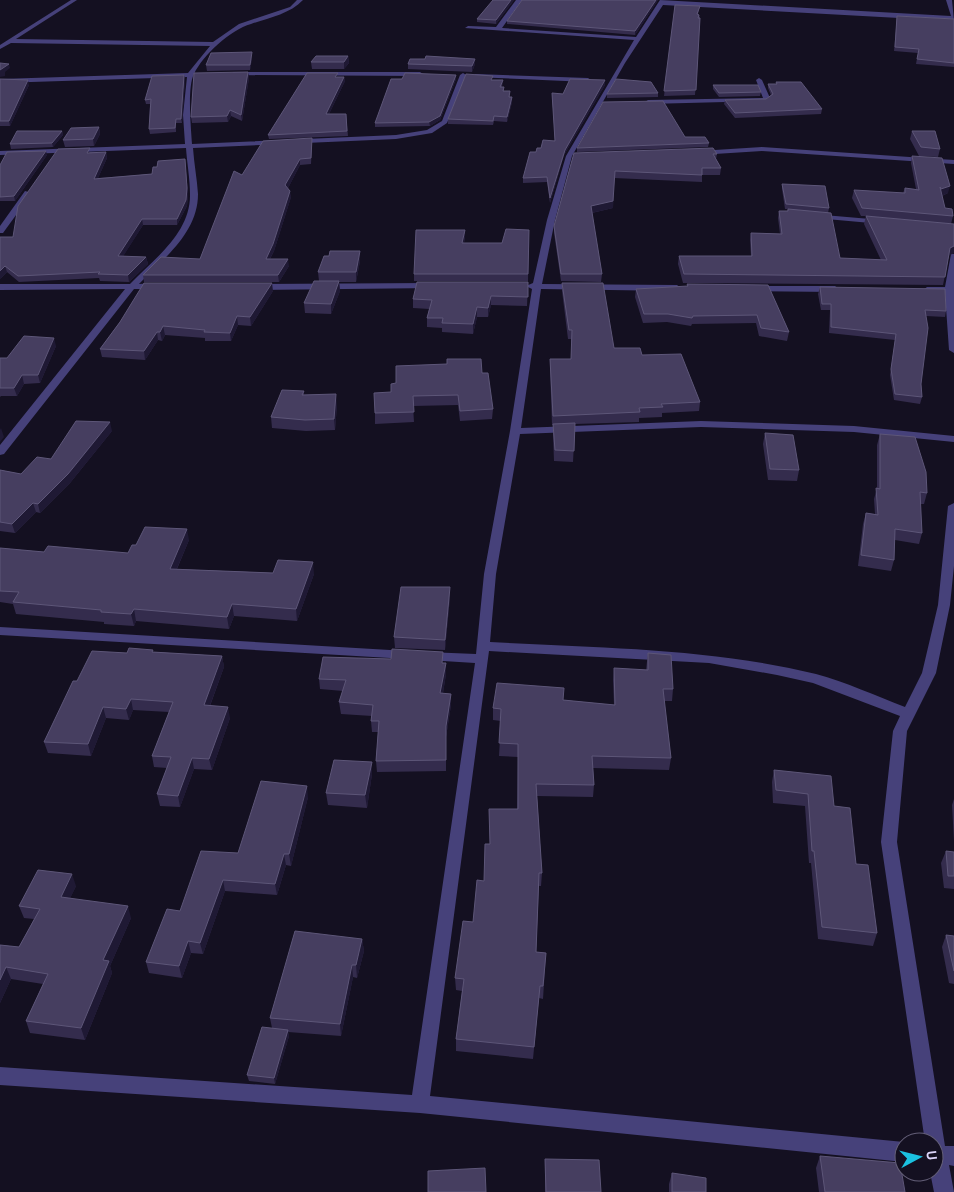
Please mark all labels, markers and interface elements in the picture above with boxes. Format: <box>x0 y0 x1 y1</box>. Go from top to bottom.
north arrow <box>894 1132 944 1182</box>
text: U <box>921 1150 939 1162</box>

